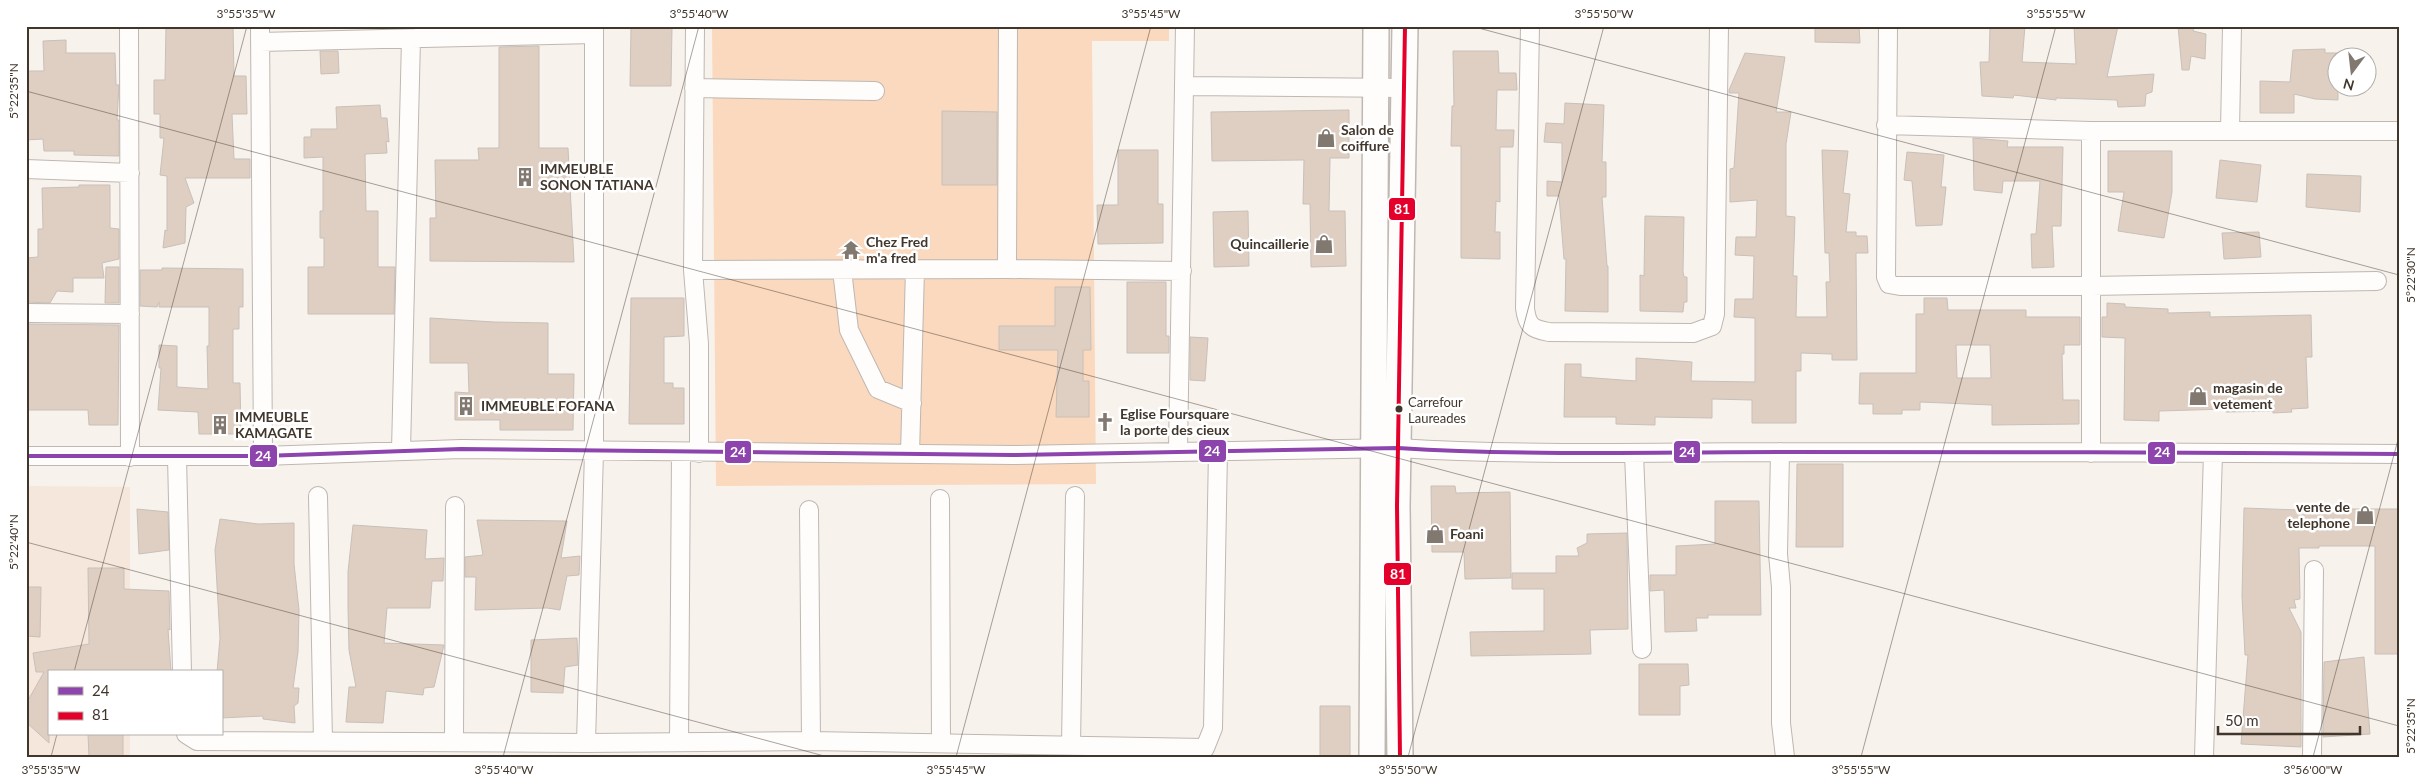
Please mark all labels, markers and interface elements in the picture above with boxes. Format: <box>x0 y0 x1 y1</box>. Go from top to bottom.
text: 3°55'35"W <box>216 6 276 21</box>
text: 3°55'40"W <box>669 6 729 21</box>
text: 3°55'45"W <box>1121 6 1181 21</box>
text: 3°55'50"W <box>1574 6 1634 21</box>
text: 3°55'55"W <box>2026 6 2086 21</box>
north arrow <box>2328 48 2378 98</box>
text: 5°22'35"N <box>6 63 21 119</box>
text: N <box>2341 75 2356 95</box>
place label: Salon de coiffure <box>1341 121 1394 154</box>
shop icon: Salon de coiffure <box>1315 127 1337 149</box>
place label: IMMEUBLE SONON TATIANA <box>540 160 654 193</box>
building icon: IMMEUBLE SONON TATIANA <box>514 166 536 188</box>
line badge: 81 <box>1388 197 1416 221</box>
text: 81 <box>1394 200 1410 217</box>
place label: Chez Fred m'a fred <box>866 233 928 266</box>
shop icon: Quincaillerie <box>1313 233 1335 255</box>
place label: Quincaillerie <box>1230 235 1310 252</box>
temple icon: Chez Fred m'a fred <box>840 239 862 261</box>
text: 5°22'30"N <box>2403 247 2418 303</box>
place label: magasin de vetement <box>2213 379 2283 412</box>
shop icon: magasin de vetement <box>2187 385 2209 407</box>
place label: Carrefour Laureades <box>1408 394 1466 426</box>
building icon: IMMEUBLE FOFANA <box>455 395 477 417</box>
place label: IMMEUBLE FOFANA <box>481 397 615 414</box>
marker: Carrefour Laureades <box>1394 404 1404 414</box>
place label: Eglise Foursquare la porte des cieux <box>1120 405 1230 438</box>
place label: IMMEUBLE KAMAGATE <box>235 408 312 441</box>
church icon: Eglise Foursquare la porte des cieux <box>1094 411 1116 433</box>
building icon: IMMEUBLE KAMAGATE <box>209 414 231 436</box>
line badge: 24 <box>1198 439 1227 463</box>
line badge: 24 <box>724 440 752 464</box>
line badge: 24 <box>1673 440 1701 464</box>
line badge: 24 <box>2147 441 2176 465</box>
text: 24 <box>1204 442 1220 459</box>
text: 24 <box>730 443 746 460</box>
text: 24 <box>1679 443 1695 460</box>
text: 24 <box>2154 443 2170 460</box>
line badge: 24 <box>249 444 278 468</box>
text: 24 <box>255 447 271 464</box>
place label: vente de telephone <box>2287 498 2351 531</box>
shop icon: vente de telephone <box>2354 504 2376 526</box>
text: 5°22'40"N <box>6 514 21 570</box>
shop icon: Foani <box>1424 523 1446 545</box>
place label: Foani <box>1450 525 1484 542</box>
line badge: 81 <box>1383 562 1412 586</box>
text: 81 <box>1390 565 1406 582</box>
legend <box>48 670 222 736</box>
text: 24 <box>92 681 110 699</box>
text: 5°22'35"N <box>2403 698 2418 754</box>
scale bar <box>2218 703 2360 735</box>
text: 81 <box>92 705 109 723</box>
text: 50 m <box>2225 711 2259 729</box>
text: 3°55'35"W <box>21 762 81 777</box>
text: 3°55'40"W <box>474 762 534 777</box>
text: 3°55'45"W <box>926 762 986 777</box>
text: 3°55'50"W <box>1378 762 1438 777</box>
text: 3°55'55"W <box>1831 762 1891 777</box>
text: 3°56'00"W <box>2283 762 2343 777</box>

